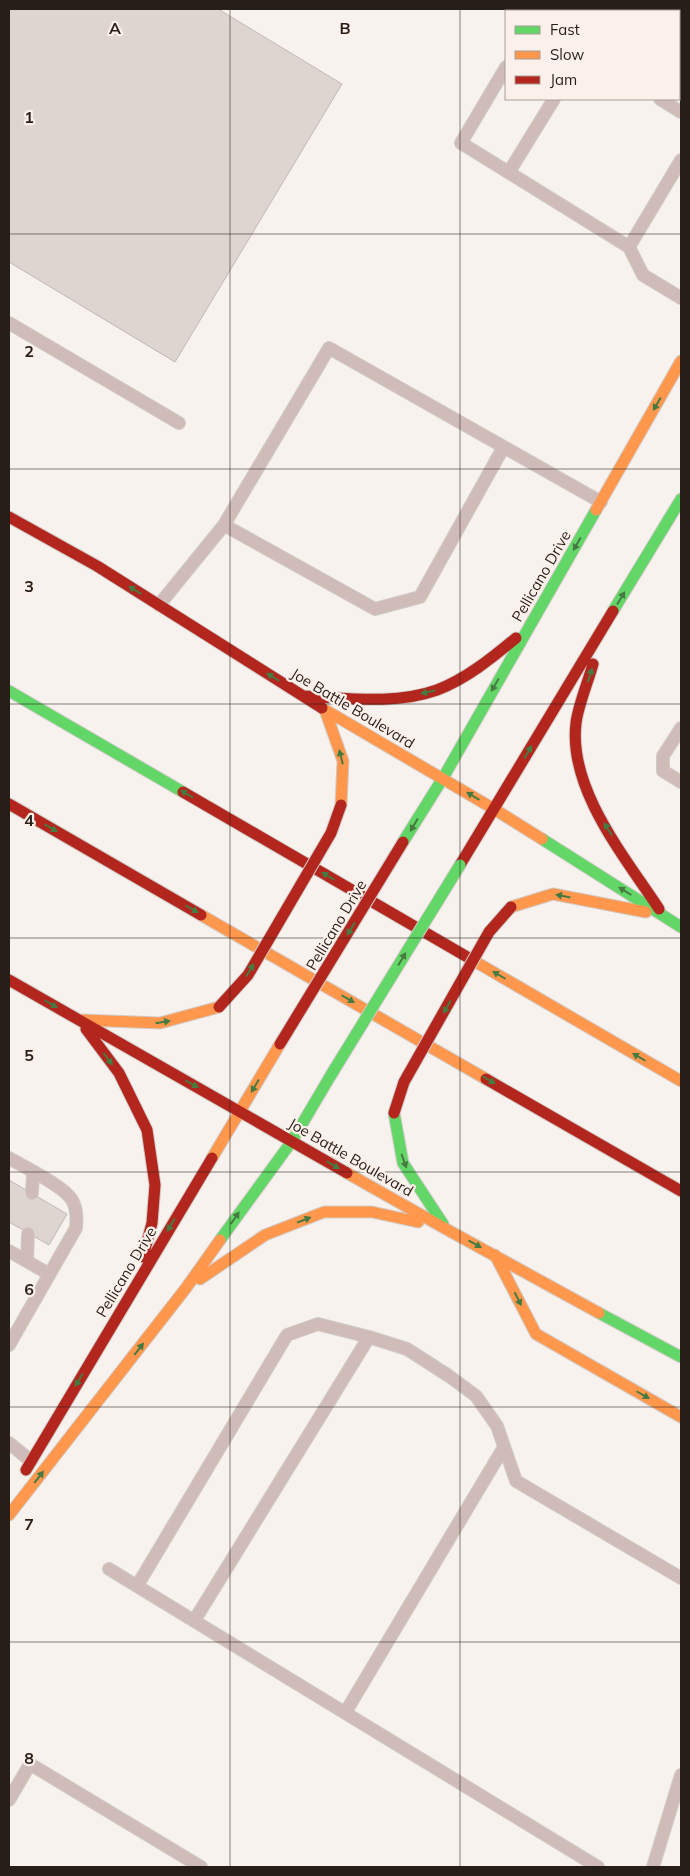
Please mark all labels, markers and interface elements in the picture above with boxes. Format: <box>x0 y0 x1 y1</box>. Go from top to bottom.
legend <box>505 10 680 100</box>
text: A <box>109 18 121 38</box>
text: B <box>339 18 351 38</box>
text: Fast <box>550 20 580 39</box>
text: Slow <box>550 45 584 64</box>
text: Jam <box>550 70 577 89</box>
text: 1 <box>24 107 34 127</box>
text: 2 <box>24 341 34 361</box>
one-way arrow <box>653 396 661 411</box>
street label: Pellicano Drive <box>507 527 575 625</box>
one-way arrow <box>572 538 581 551</box>
text: 3 <box>24 576 34 596</box>
one-way arrow <box>129 586 142 595</box>
one-way arrow <box>617 591 626 604</box>
street label: Joe Battle Boulevard <box>288 664 418 752</box>
one-way arrow <box>586 668 594 683</box>
one-way arrow <box>266 672 279 682</box>
one-way arrow <box>491 678 500 692</box>
one-way arrow <box>419 689 435 697</box>
one-way arrow <box>524 745 533 758</box>
one-way arrow <box>336 749 344 764</box>
one-way arrow <box>181 790 194 799</box>
one-way arrow <box>466 791 479 800</box>
text: 4 <box>24 810 34 830</box>
one-way arrow <box>409 819 418 832</box>
one-way arrow <box>603 823 613 836</box>
one-way arrow <box>44 824 58 832</box>
one-way arrow <box>320 872 335 880</box>
street label: Pellicano Drive <box>302 876 370 974</box>
one-way arrow <box>619 887 632 896</box>
one-way arrow <box>554 891 570 899</box>
one-way arrow <box>184 905 199 913</box>
one-way arrow <box>346 922 355 935</box>
one-way arrow <box>398 953 407 966</box>
one-way arrow <box>246 963 255 976</box>
one-way arrow <box>491 971 506 979</box>
one-way arrow <box>341 994 354 1003</box>
one-way arrow <box>45 999 58 1008</box>
one-way arrow <box>443 999 451 1014</box>
one-way arrow <box>155 1017 171 1025</box>
text: 5 <box>24 1045 34 1065</box>
one-way arrow <box>103 1052 114 1065</box>
one-way arrow <box>633 1052 646 1061</box>
one-way arrow <box>481 1076 496 1084</box>
one-way arrow <box>185 1080 200 1088</box>
one-way arrow <box>251 1080 260 1093</box>
street label: Joe Battle Boulevard <box>285 1114 417 1200</box>
one-way arrow <box>400 1154 408 1169</box>
one-way arrow <box>327 1160 340 1169</box>
one-way arrow <box>230 1211 240 1225</box>
one-way arrow <box>297 1216 312 1224</box>
one-way arrow <box>167 1219 176 1232</box>
street label: Pellicano Drive <box>92 1223 160 1321</box>
one-way arrow <box>468 1240 482 1249</box>
text: 6 <box>24 1279 34 1299</box>
one-way arrow <box>514 1291 522 1306</box>
one-way arrow <box>133 1343 144 1356</box>
one-way arrow <box>75 1373 84 1386</box>
one-way arrow <box>636 1390 649 1399</box>
one-way arrow <box>33 1471 44 1484</box>
text: 7 <box>24 1514 34 1534</box>
text: 8 <box>24 1748 34 1768</box>

